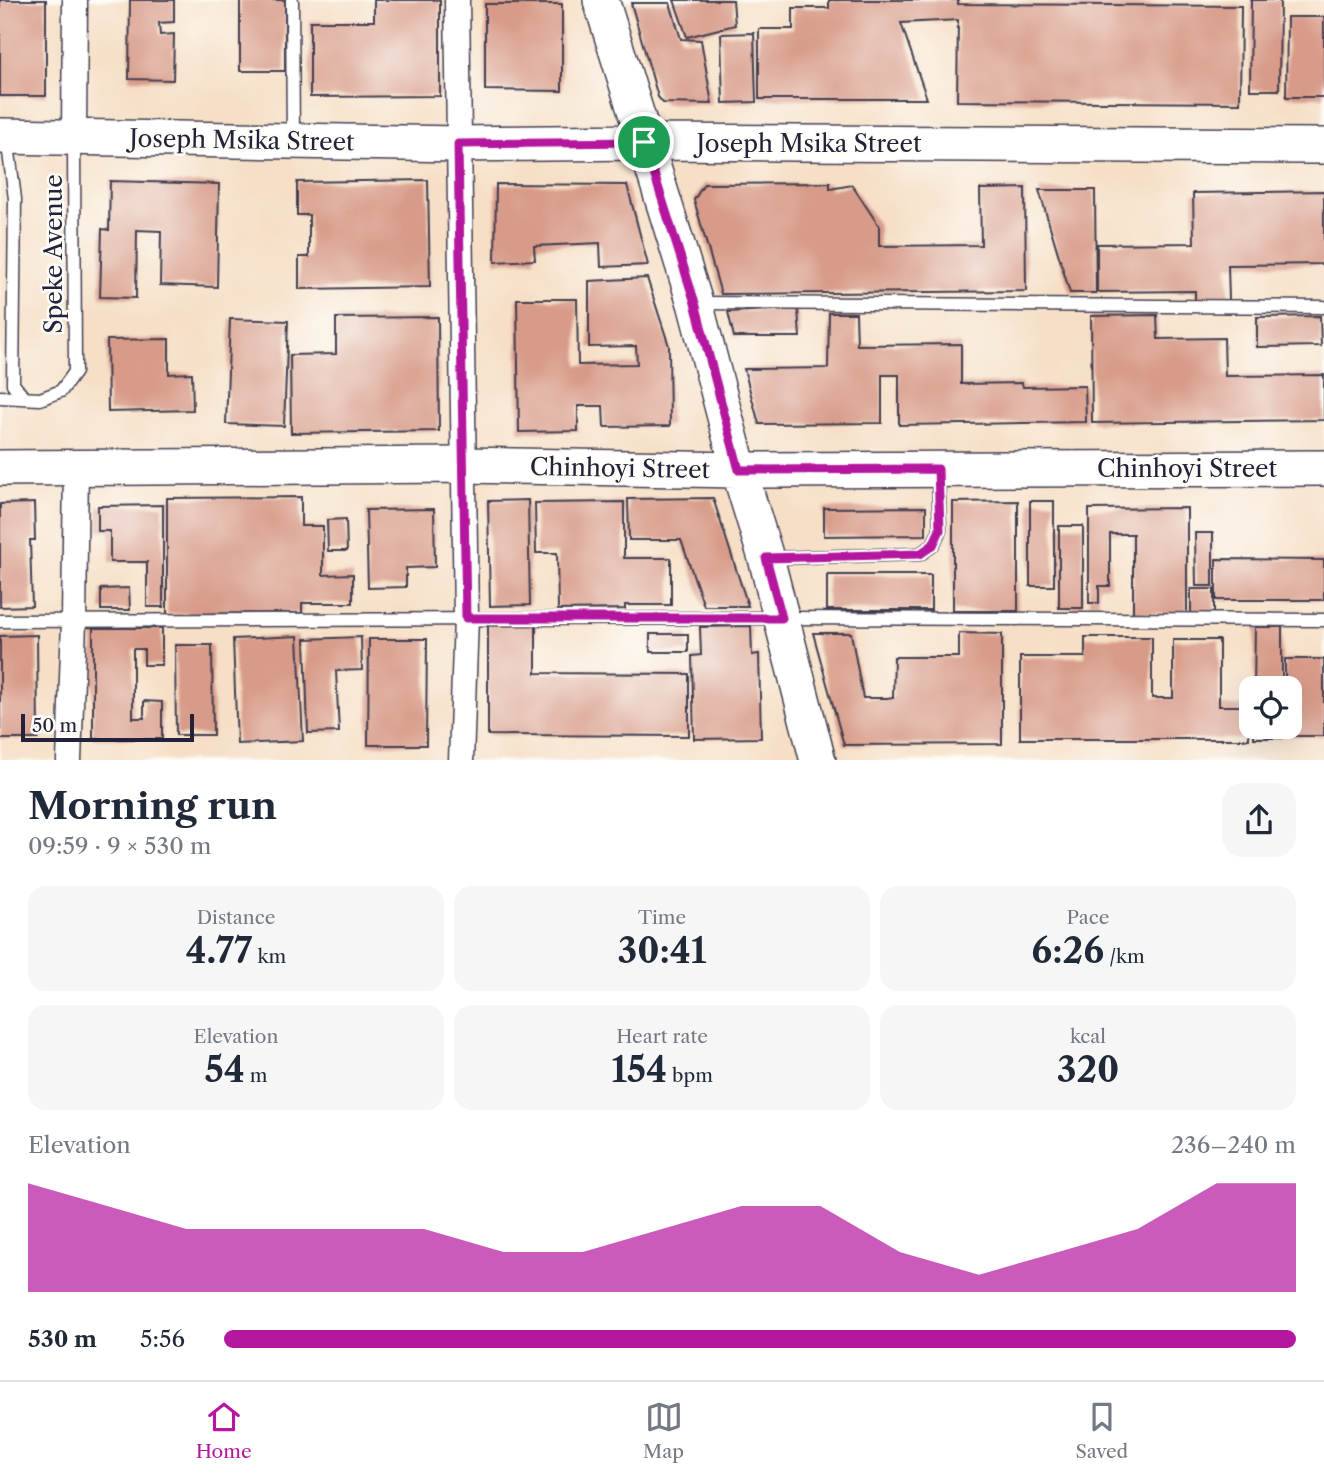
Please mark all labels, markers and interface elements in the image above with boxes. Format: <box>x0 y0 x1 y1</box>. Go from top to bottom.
pin <box>614 112 674 172</box>
street label: Joseph Msika Street <box>125 123 355 156</box>
icon: arrive <box>625 123 663 161</box>
street label: Joseph Msika Street <box>692 129 922 158</box>
street label: Speke Avenue <box>39 174 68 334</box>
street label: Chinhoyi Street <box>530 452 711 484</box>
street label: Chinhoyi Street <box>1097 454 1278 483</box>
map controls <box>1239 676 1302 739</box>
button: locate <box>1239 676 1302 739</box>
scale bar <box>21 712 194 743</box>
text: 50 m <box>32 714 77 737</box>
text: Morning run <box>28 782 277 829</box>
button: share <box>1222 783 1296 857</box>
text: 09:59 · 9 × 530 m <box>28 832 211 860</box>
text: Distance <box>197 906 275 929</box>
text: Time <box>638 906 686 929</box>
text: Pace <box>1067 906 1109 929</box>
text: 4.77 <box>186 929 252 972</box>
text: 30:41 <box>618 929 706 972</box>
text: 6:26 <box>1031 929 1104 972</box>
text: km <box>252 945 286 968</box>
text: /km <box>1104 945 1145 968</box>
text: Elevation <box>194 1025 278 1048</box>
text: Heart rate <box>616 1025 708 1048</box>
text: kcal <box>1070 1025 1106 1048</box>
text: 54 <box>205 1048 245 1091</box>
text: 154 <box>611 1048 667 1091</box>
text: 320 <box>1057 1048 1119 1091</box>
text: m <box>245 1064 267 1087</box>
text: bpm <box>667 1064 713 1087</box>
text: Elevation <box>28 1131 131 1159</box>
text: 236–240 m <box>1171 1131 1296 1159</box>
text: 530 m <box>28 1325 97 1353</box>
text: 5:56 <box>140 1325 185 1353</box>
tab: Home <box>196 1398 252 1463</box>
tab: Map <box>643 1398 684 1463</box>
tab: Saved <box>1075 1398 1128 1463</box>

